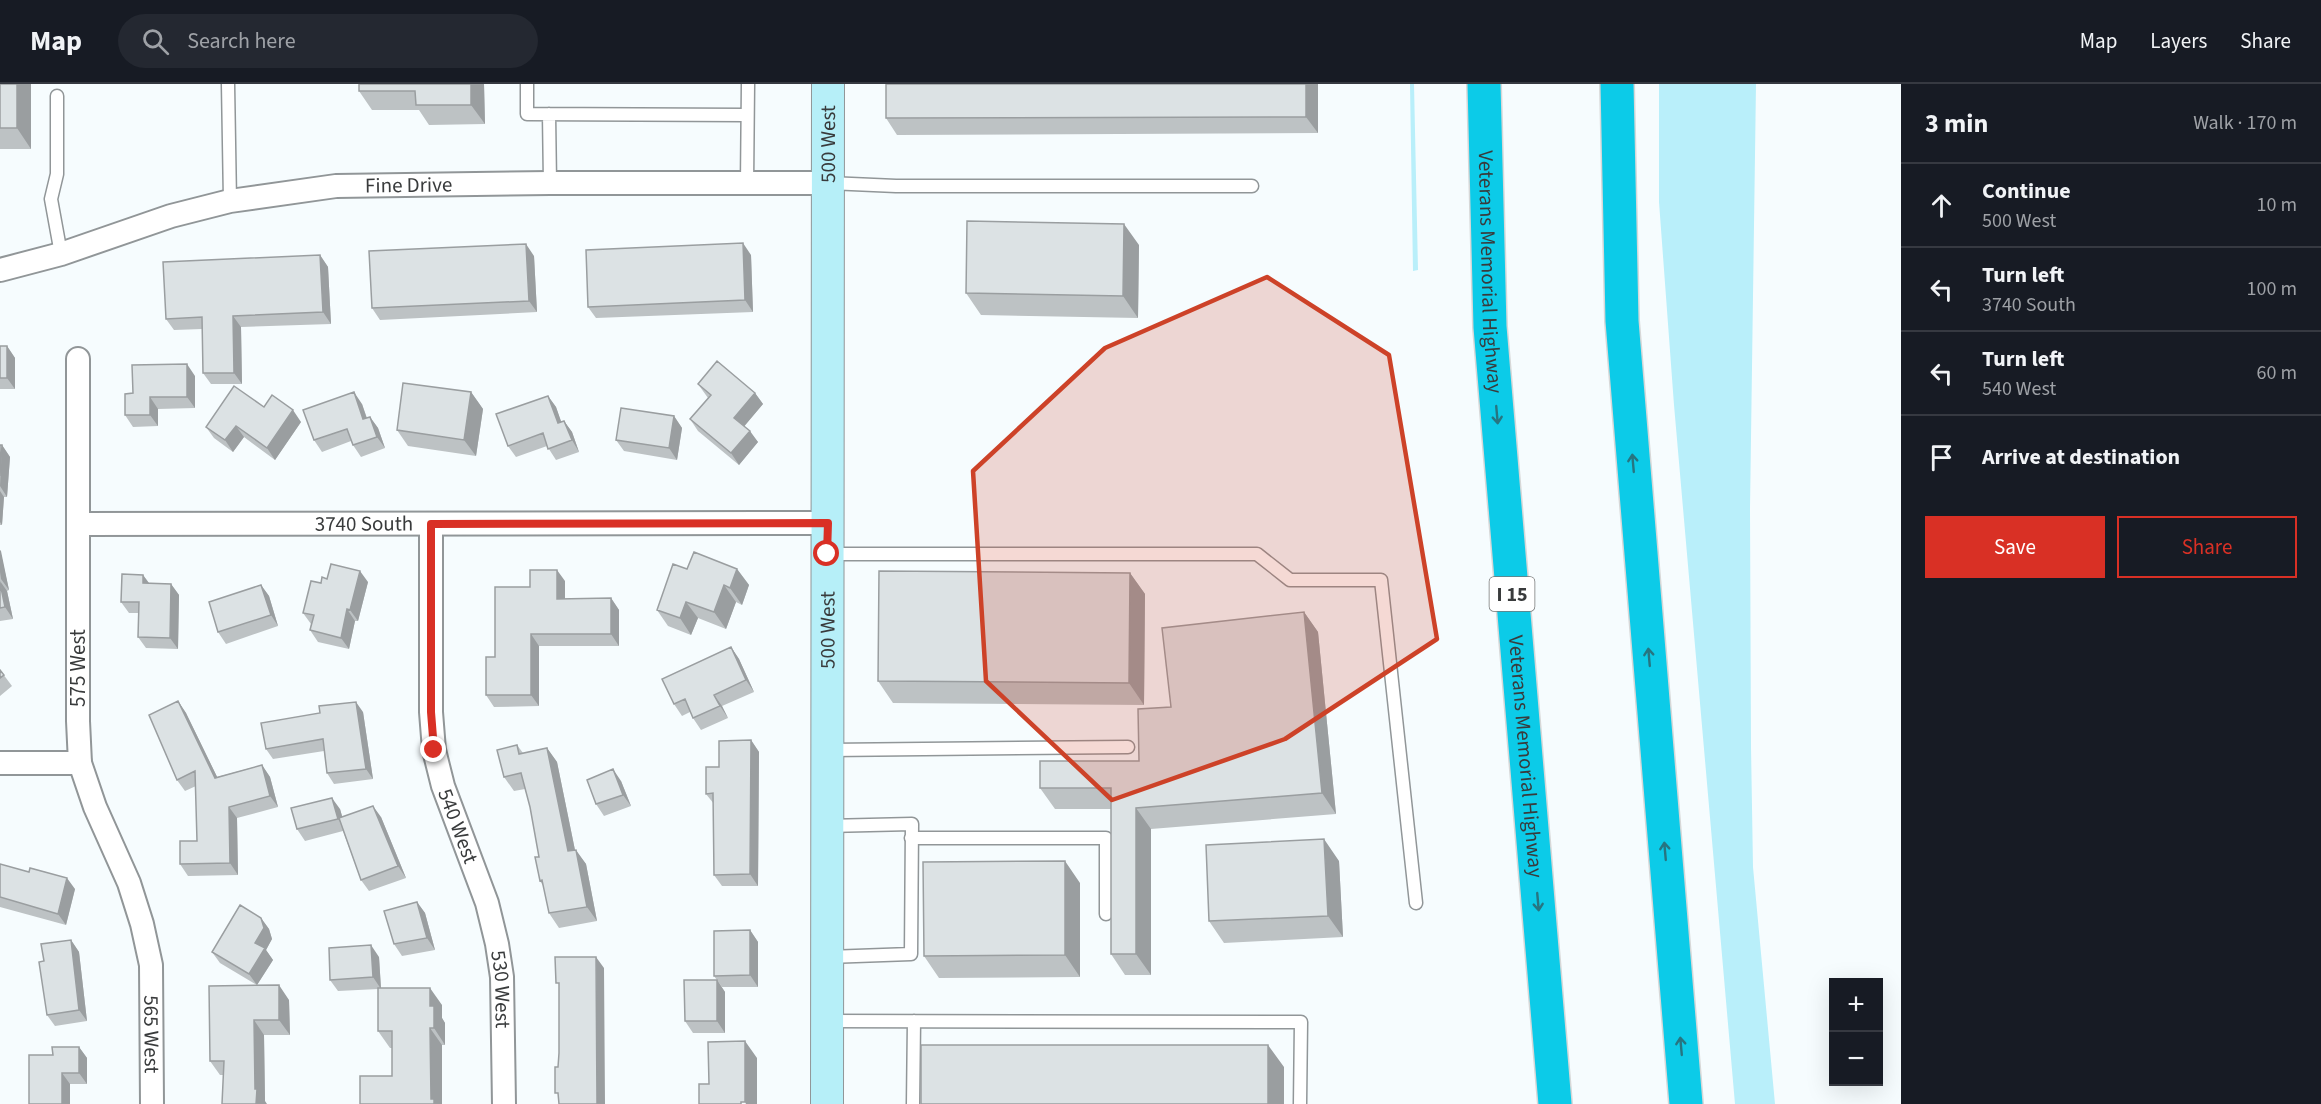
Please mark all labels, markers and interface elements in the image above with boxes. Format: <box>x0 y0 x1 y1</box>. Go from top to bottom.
search box <box>118 14 538 68</box>
text: Map <box>30 21 82 61</box>
icon: search <box>139 25 172 58</box>
text: Search here <box>187 25 296 57</box>
text: Map <box>2080 26 2117 56</box>
text: Layers <box>2150 26 2207 56</box>
text: Share <box>2240 26 2291 56</box>
street label: 500 West <box>813 105 843 183</box>
text: 3 min <box>1925 105 1988 142</box>
text: Walk · 170 m <box>2193 109 2297 137</box>
street label: Veterans Memorial Highway <box>1471 150 1511 395</box>
street label: Fine Drive <box>365 169 452 201</box>
text: Continue <box>1982 175 2071 207</box>
icon: ahead <box>1925 189 1958 222</box>
text: 10 m <box>2257 191 2297 219</box>
text: 500 West <box>1982 207 2056 235</box>
text: Turn left <box>1982 259 2064 291</box>
icon: left <box>1925 273 1958 306</box>
text: 100 m <box>2247 275 2297 303</box>
text: 3740 South <box>1982 291 2076 319</box>
text: Turn left <box>1982 343 2064 375</box>
icon: left <box>1925 357 1958 390</box>
text: 60 m <box>2257 359 2297 387</box>
text: 540 West <box>1982 375 2056 403</box>
one-way arrow <box>1492 405 1503 425</box>
icon: arrive <box>1925 441 1958 474</box>
text: Arrive at destination <box>1982 441 2180 473</box>
one-way arrow <box>1628 453 1639 473</box>
street label: 3740 South <box>315 509 413 539</box>
button: Save <box>1925 516 2105 578</box>
button: Share <box>2117 516 2297 578</box>
route start <box>813 540 839 566</box>
road number: I 15 <box>1490 577 1534 611</box>
street label: 500 West <box>812 591 843 669</box>
street label: 575 West <box>63 629 93 707</box>
street label: Veterans Memorial Highway <box>1501 634 1551 879</box>
one-way arrow <box>1643 648 1654 667</box>
route end <box>420 736 446 762</box>
street label: 540 West <box>430 784 486 868</box>
one-way arrow <box>1659 842 1670 862</box>
one-way arrow <box>1533 892 1544 912</box>
street label: 530 West <box>483 948 518 1028</box>
map controls <box>1829 978 1883 1086</box>
button: + <box>1829 978 1883 1032</box>
street label: 565 West <box>136 995 167 1073</box>
button: − <box>1829 1032 1883 1086</box>
one-way arrow <box>1675 1036 1686 1056</box>

